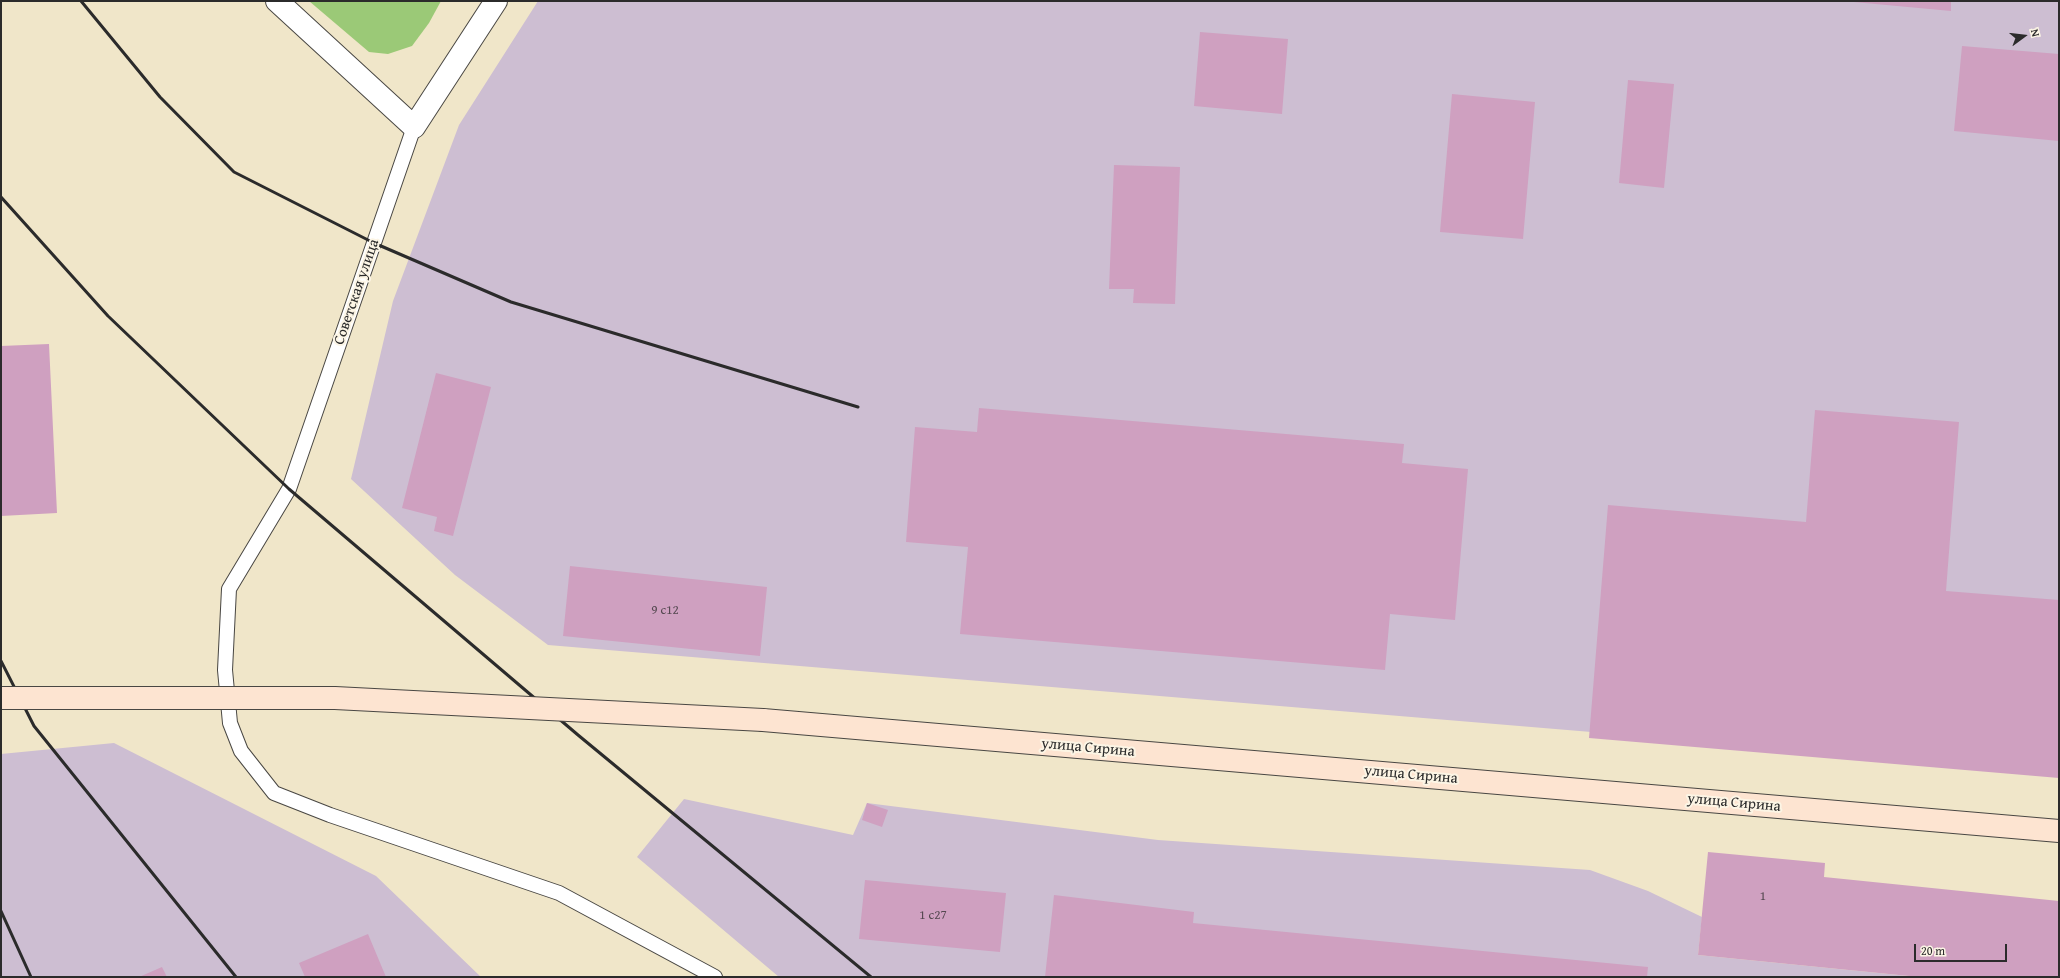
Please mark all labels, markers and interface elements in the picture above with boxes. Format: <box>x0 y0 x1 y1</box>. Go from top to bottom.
north arrow <box>2004 16 2044 56</box>
text: N <box>2027 27 2044 39</box>
street label: Советская улица <box>331 237 383 347</box>
house number: 9 с12 <box>651 603 679 619</box>
street label: улица Сирина <box>1041 735 1135 761</box>
street label: улица Сирина <box>1364 762 1458 788</box>
street label: улица Сирина <box>1687 790 1781 816</box>
house number: 1 <box>1760 889 1766 905</box>
house number: 1 с27 <box>919 908 947 924</box>
scale bar <box>1916 936 2009 962</box>
text: 20 m <box>1921 942 1945 959</box>

